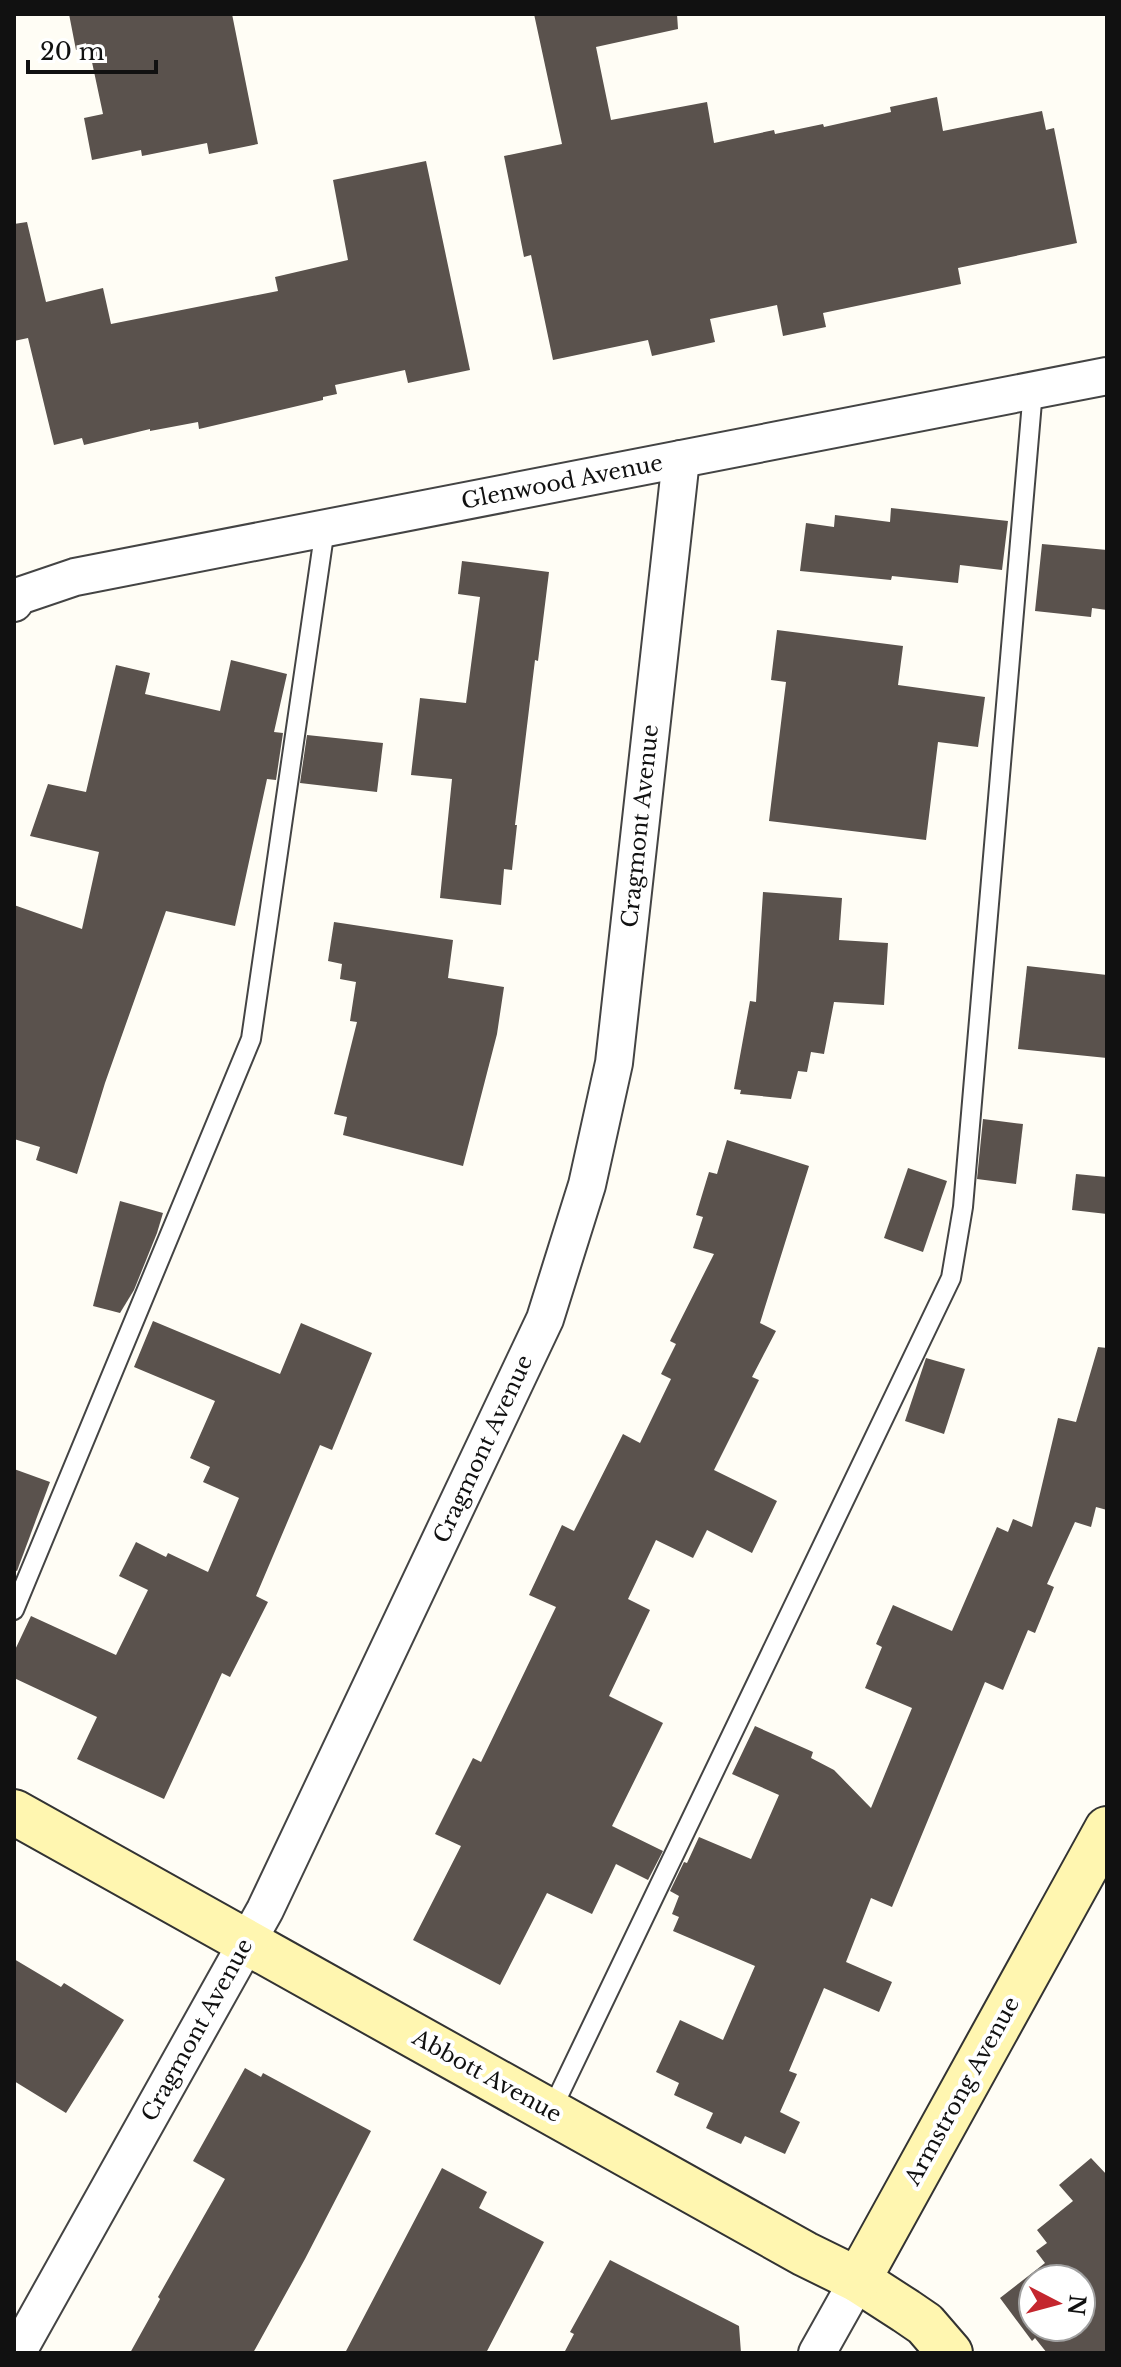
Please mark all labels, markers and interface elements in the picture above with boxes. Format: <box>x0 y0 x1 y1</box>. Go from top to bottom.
scale bar <box>28 24 156 74</box>
text: 20 m <box>40 37 105 66</box>
street label: Glenwood Avenue <box>459 449 665 515</box>
street label: Cragmont Avenue <box>616 723 664 929</box>
street label: Cragmont Avenue <box>428 1351 538 1547</box>
street label: Cragmont Avenue <box>136 1934 258 2126</box>
street label: Armstrong Avenue <box>898 1992 1025 2191</box>
street label: Abbott Avenue <box>407 2023 566 2128</box>
north arrow <box>1017 2263 1097 2343</box>
text: N <box>1062 2293 1091 2317</box>

